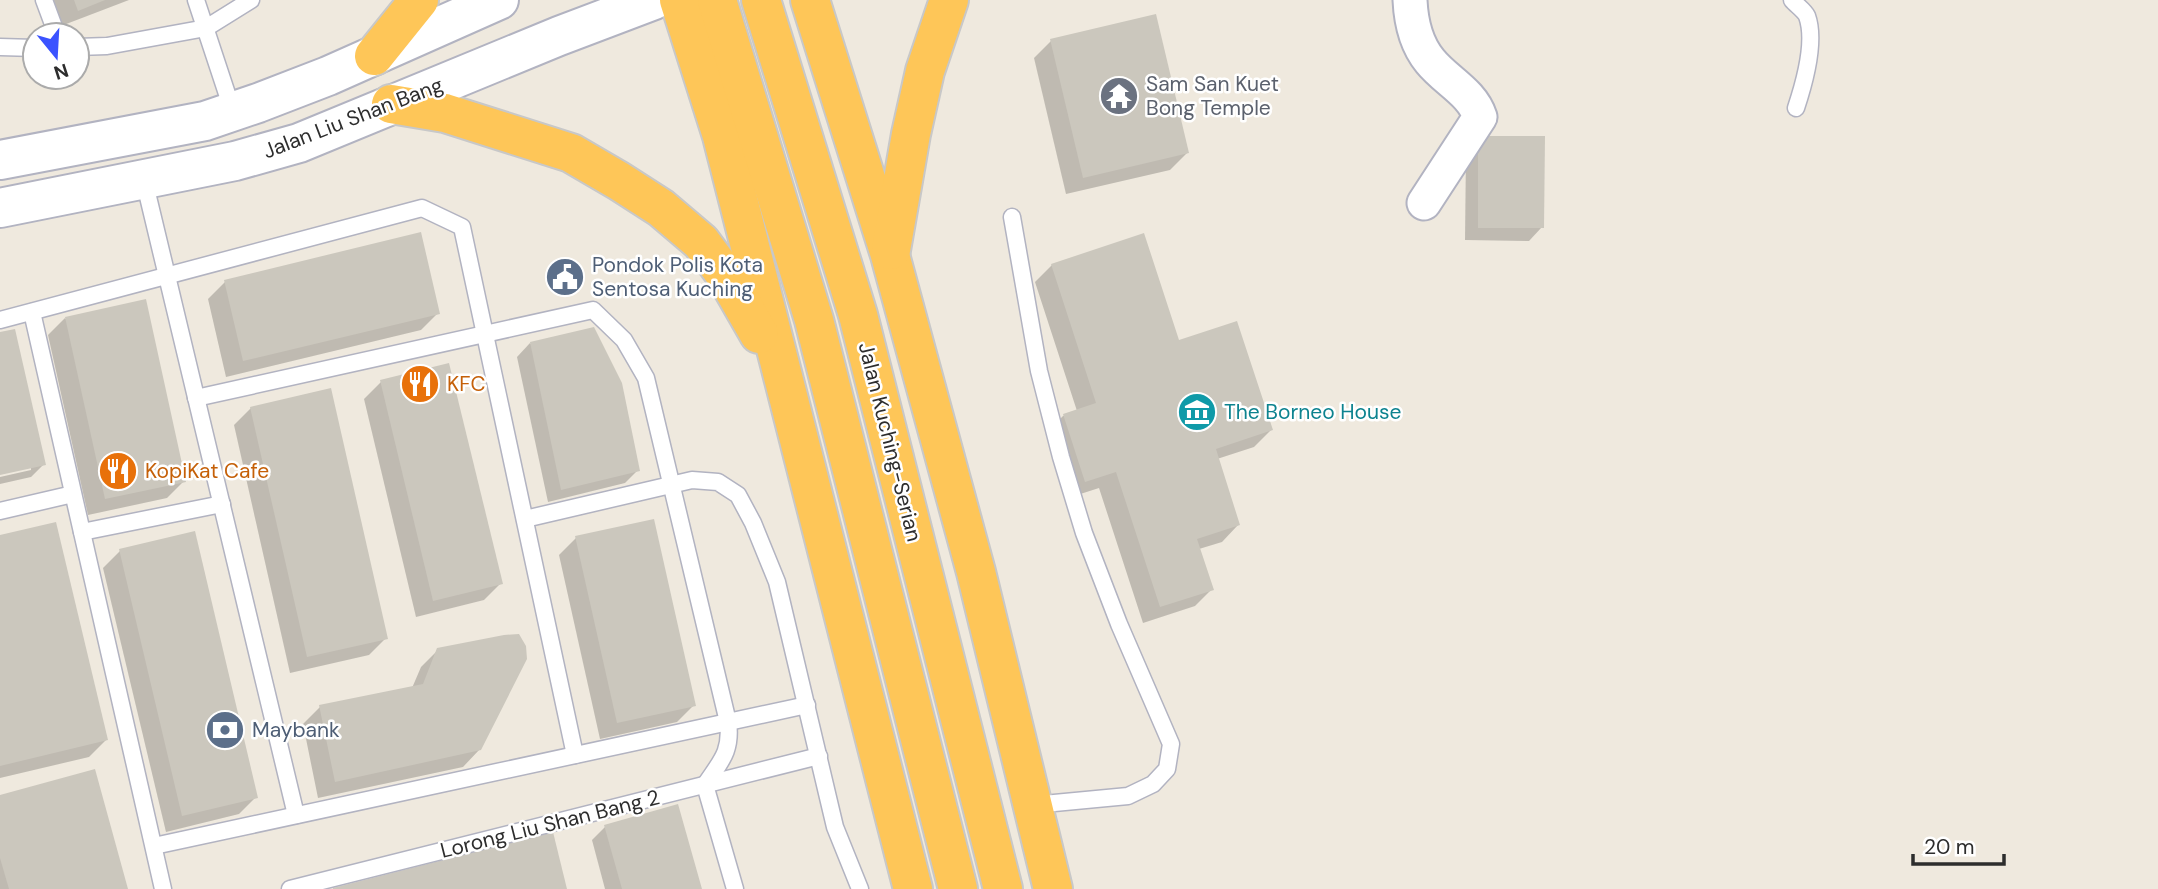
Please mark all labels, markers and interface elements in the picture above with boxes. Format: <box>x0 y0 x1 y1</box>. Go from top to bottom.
north arrow <box>21 21 91 91</box>
text: N <box>51 58 72 86</box>
place label: Sam San Kuet Bong Temple <box>1146 70 1279 122</box>
street label: Jalan Liu Shan Bang <box>259 71 447 165</box>
temple icon: Sam San Kuet Bong Temple <box>1098 75 1140 117</box>
place label: Pondok Polis Kota Sentosa Kuching <box>592 251 763 303</box>
public building icon: Pondok Polis Kota Sentosa Kuching <box>544 256 586 298</box>
street label: Jalan Kuching-Serian <box>852 339 928 545</box>
restaurant icon: KFC <box>399 363 441 405</box>
place label: KFC <box>447 370 486 398</box>
museum icon: The Borneo House <box>1176 391 1218 433</box>
place label: The Borneo House <box>1224 398 1402 426</box>
restaurant icon: KopiKat Cafe <box>97 450 139 492</box>
place label: KopiKat Cafe <box>145 457 269 485</box>
bank icon: Maybank <box>204 709 246 751</box>
place label: Maybank <box>252 716 340 744</box>
street label: Lorong Liu Shan Bang 2 <box>438 783 662 865</box>
scale bar <box>1913 822 2004 866</box>
text: 20 m <box>1924 833 1975 861</box>

